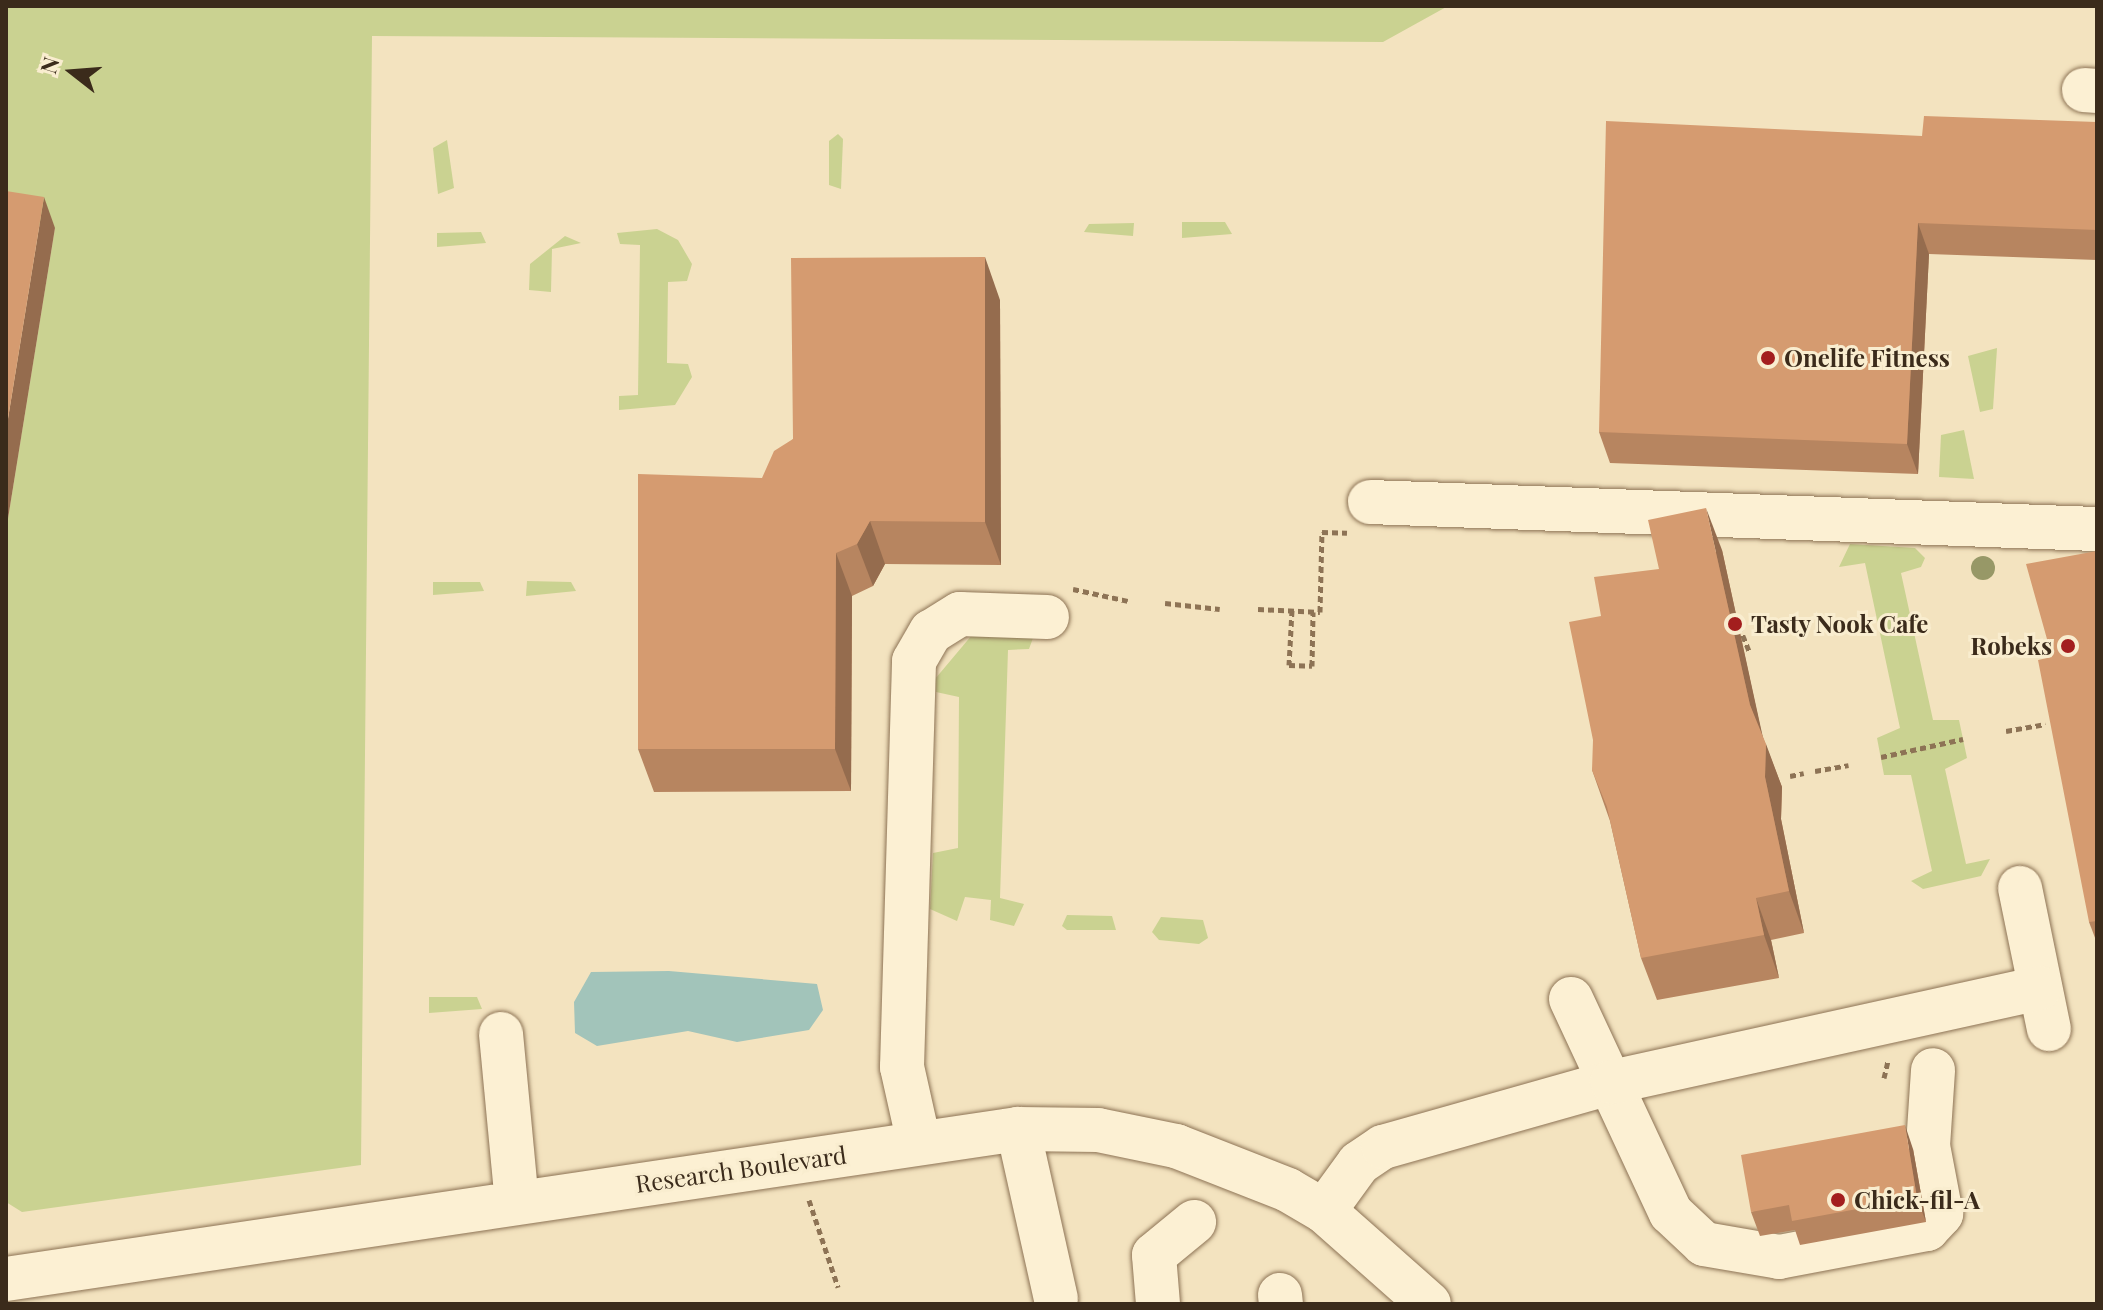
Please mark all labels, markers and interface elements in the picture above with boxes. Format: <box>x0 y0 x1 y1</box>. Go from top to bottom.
north arrow <box>32 32 112 112</box>
text: N <box>32 53 66 77</box>
place label: Onelife Fitness <box>1784 344 1950 372</box>
marker: Onelife Fitness <box>1759 349 1777 367</box>
place label: Tasty Nook Cafe <box>1751 610 1929 638</box>
marker: Tasty Nook Cafe <box>1726 615 1744 633</box>
place label: Robeks <box>1971 632 2052 660</box>
marker: Robeks <box>2059 637 2077 655</box>
street label: Research Boulevard <box>634 1140 848 1198</box>
place label: Chick-fil-A <box>1854 1186 1980 1214</box>
marker: Chick-fil-A <box>1829 1191 1847 1209</box>

